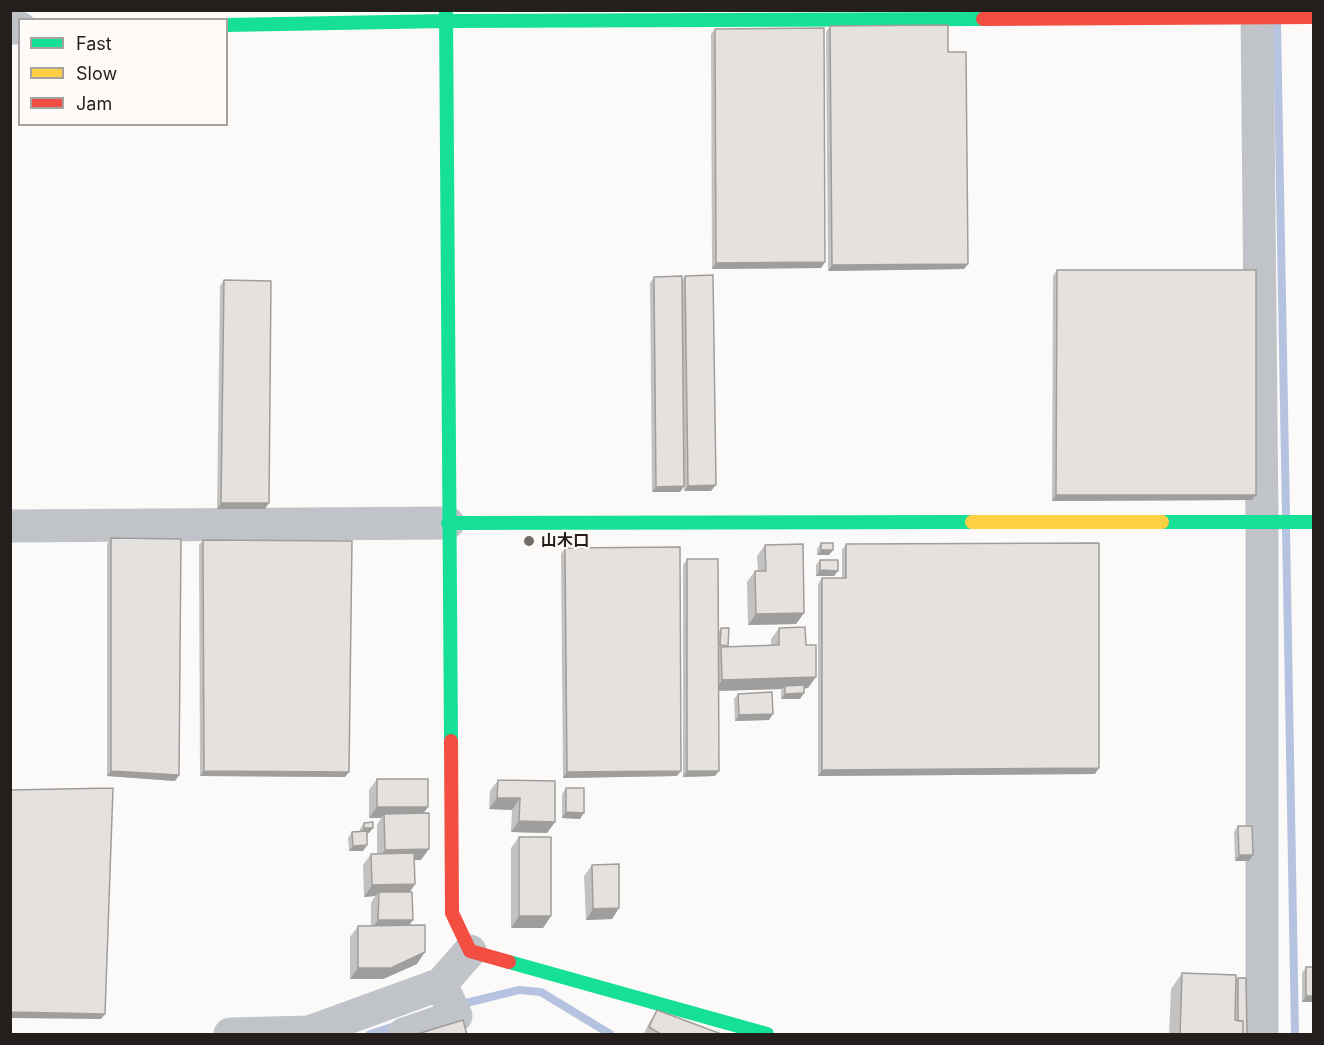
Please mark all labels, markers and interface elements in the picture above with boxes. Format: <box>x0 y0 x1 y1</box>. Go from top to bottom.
legend <box>18 18 228 126</box>
text: Fast <box>76 33 112 54</box>
text: Slow <box>76 63 117 84</box>
text: Jam <box>76 93 112 114</box>
place label: 山木口 <box>541 531 589 551</box>
marker: 山木口 <box>522 534 536 548</box>

